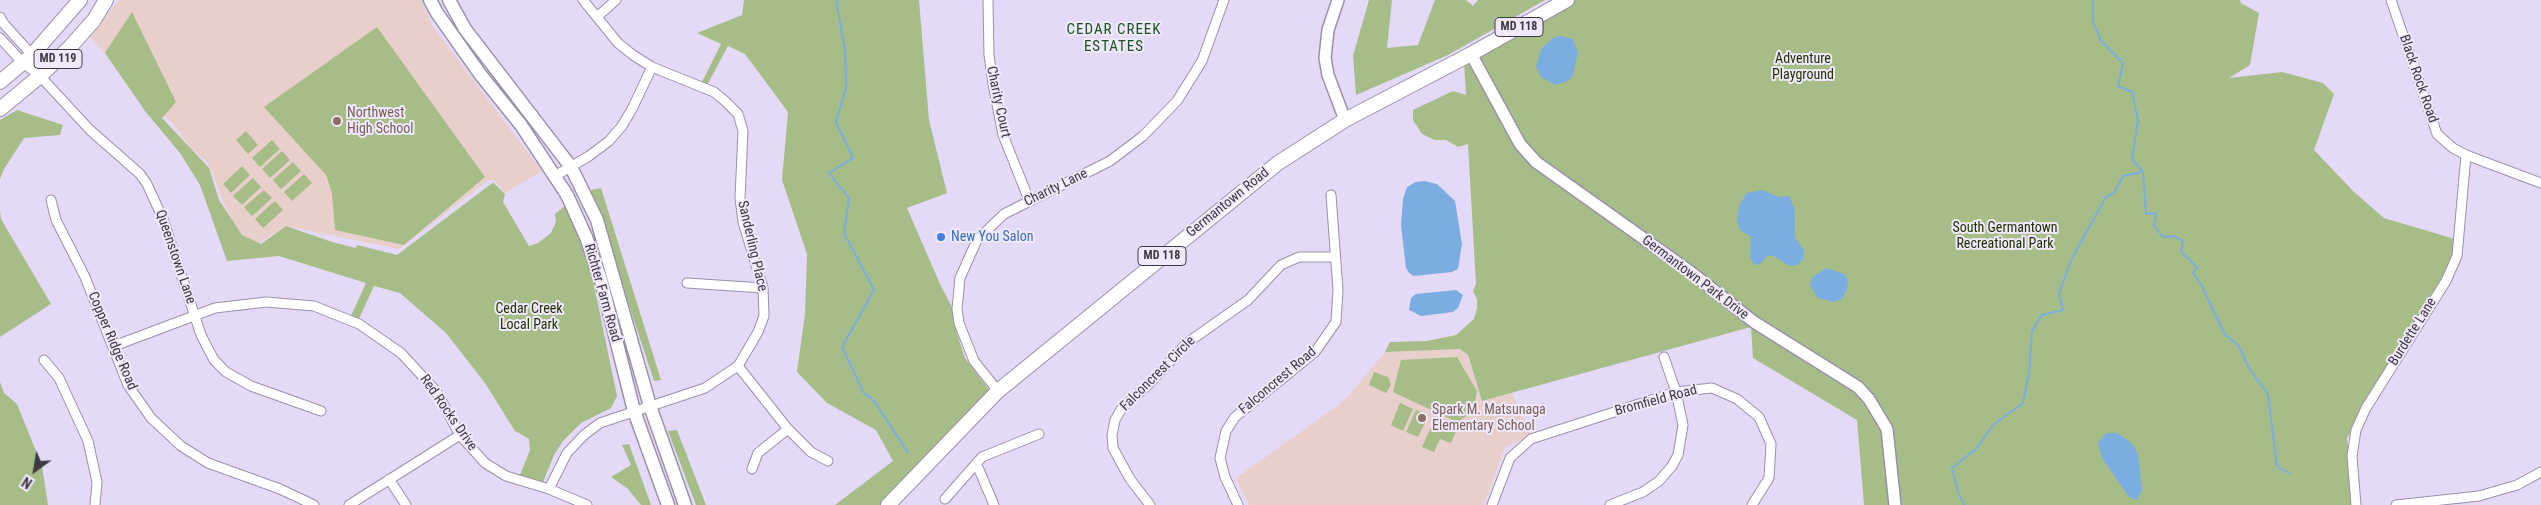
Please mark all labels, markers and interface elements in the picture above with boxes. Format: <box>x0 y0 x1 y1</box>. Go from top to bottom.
road number: MD 118 <box>1495 18 1543 36</box>
district label: CEDAR CREEK ESTATES <box>1065 21 1163 56</box>
street label: Black Rock Road <box>2395 33 2441 125</box>
road number: MD 119 <box>34 50 82 68</box>
park label: Adventure Playground <box>1772 51 1834 84</box>
street label: Charity Court <box>982 65 1014 139</box>
place label: Northwest High School <box>347 105 414 138</box>
marker: Northwest High School <box>331 115 343 127</box>
street label: Charity Lane <box>1021 165 1091 211</box>
street label: Germantown Road <box>1183 165 1273 241</box>
street label: Sanderling Place <box>733 199 771 293</box>
street label: Queenstown Lane <box>151 208 199 306</box>
park label: South Germantown Recreational Park <box>1952 220 2058 252</box>
place label: New You Salon <box>951 229 1033 245</box>
marker: New You Salon <box>935 231 947 243</box>
street label: Germantown Park Drive <box>1638 232 1752 324</box>
street label: Richter Farm Road <box>580 242 624 344</box>
road number: MD 118 <box>1138 247 1186 266</box>
street label: Copper Ridge Road <box>84 289 140 393</box>
street label: Burdette Lane <box>2386 295 2440 369</box>
park label: Cedar Creek Local Park <box>495 301 563 334</box>
street label: Falconcrest Circle <box>1117 333 1199 415</box>
street label: Falconcrest Road <box>1236 344 1320 418</box>
street label: Red Rocks Drive <box>416 372 480 454</box>
street label: Bromfield Road <box>1613 382 1699 420</box>
place label: Spark M. Matsunaga Elementary School <box>1432 402 1546 434</box>
marker: Spark M. Matsunaga Elementary School <box>1416 412 1428 424</box>
north arrow <box>10 445 60 495</box>
text: N <box>19 474 35 492</box>

